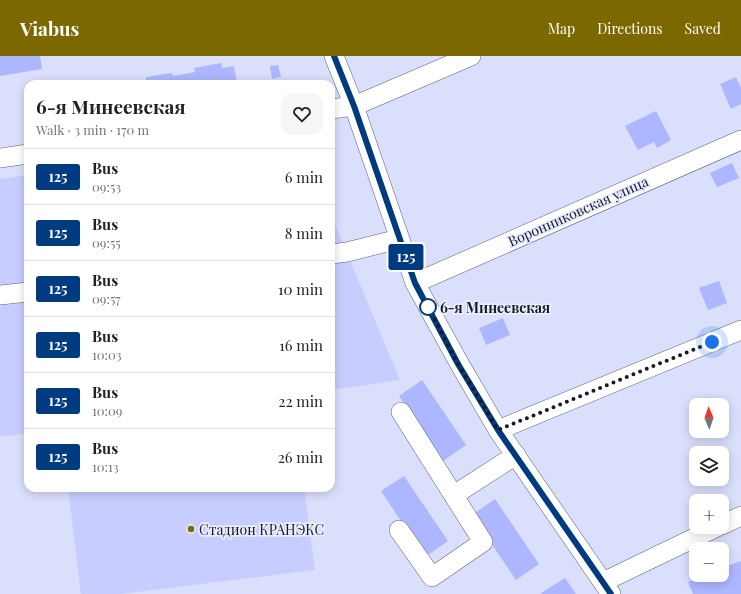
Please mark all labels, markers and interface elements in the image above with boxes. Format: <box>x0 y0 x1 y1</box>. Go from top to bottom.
text: Viabus <box>20 15 79 41</box>
text: Map <box>548 19 575 38</box>
text: Directions <box>597 19 663 38</box>
text: Saved <box>685 19 721 38</box>
text: 6-я Минеевская <box>36 93 185 119</box>
button: heart <box>281 93 323 135</box>
text: Walk · 3 min · 170 m <box>36 121 149 138</box>
text: Bus <box>92 158 118 178</box>
text: 125 <box>48 167 68 186</box>
text: 6 min <box>285 167 323 187</box>
street label: Воронниковская улица <box>505 171 651 251</box>
text: 09:53 <box>92 178 121 195</box>
text: Bus <box>92 214 118 234</box>
text: 125 <box>48 223 68 242</box>
text: 8 min <box>285 223 323 243</box>
text: 09:55 <box>92 234 121 251</box>
line badge: 125 <box>383 244 429 270</box>
text: 125 <box>396 247 416 266</box>
text: Bus <box>92 270 118 290</box>
text: 125 <box>48 279 68 298</box>
text: 10 min <box>278 279 323 299</box>
text: 09:57 <box>92 290 121 307</box>
marker: 6-я Минеевская <box>419 298 437 316</box>
place label: 6-я Минеевская <box>440 298 550 317</box>
text: Bus <box>92 326 118 346</box>
your location <box>702 332 722 352</box>
text: 125 <box>48 335 68 354</box>
text: 16 min <box>279 335 323 355</box>
text: 10:03 <box>92 346 122 363</box>
text: Bus <box>92 382 118 402</box>
text: 125 <box>48 391 68 410</box>
text: 22 min <box>278 391 323 411</box>
north arrow <box>689 398 729 438</box>
map controls <box>689 398 729 582</box>
text: 10:09 <box>92 402 123 419</box>
text: Bus <box>92 438 118 458</box>
button: layers <box>689 446 729 486</box>
text: 125 <box>48 447 68 466</box>
text: 26 min <box>278 447 323 467</box>
text: 10:13 <box>92 458 119 475</box>
button: + <box>689 494 729 534</box>
place label: Стадион КРАНЭКС <box>199 520 324 539</box>
marker: Стадион КРАНЭКС <box>186 524 196 534</box>
button: − <box>689 542 729 582</box>

